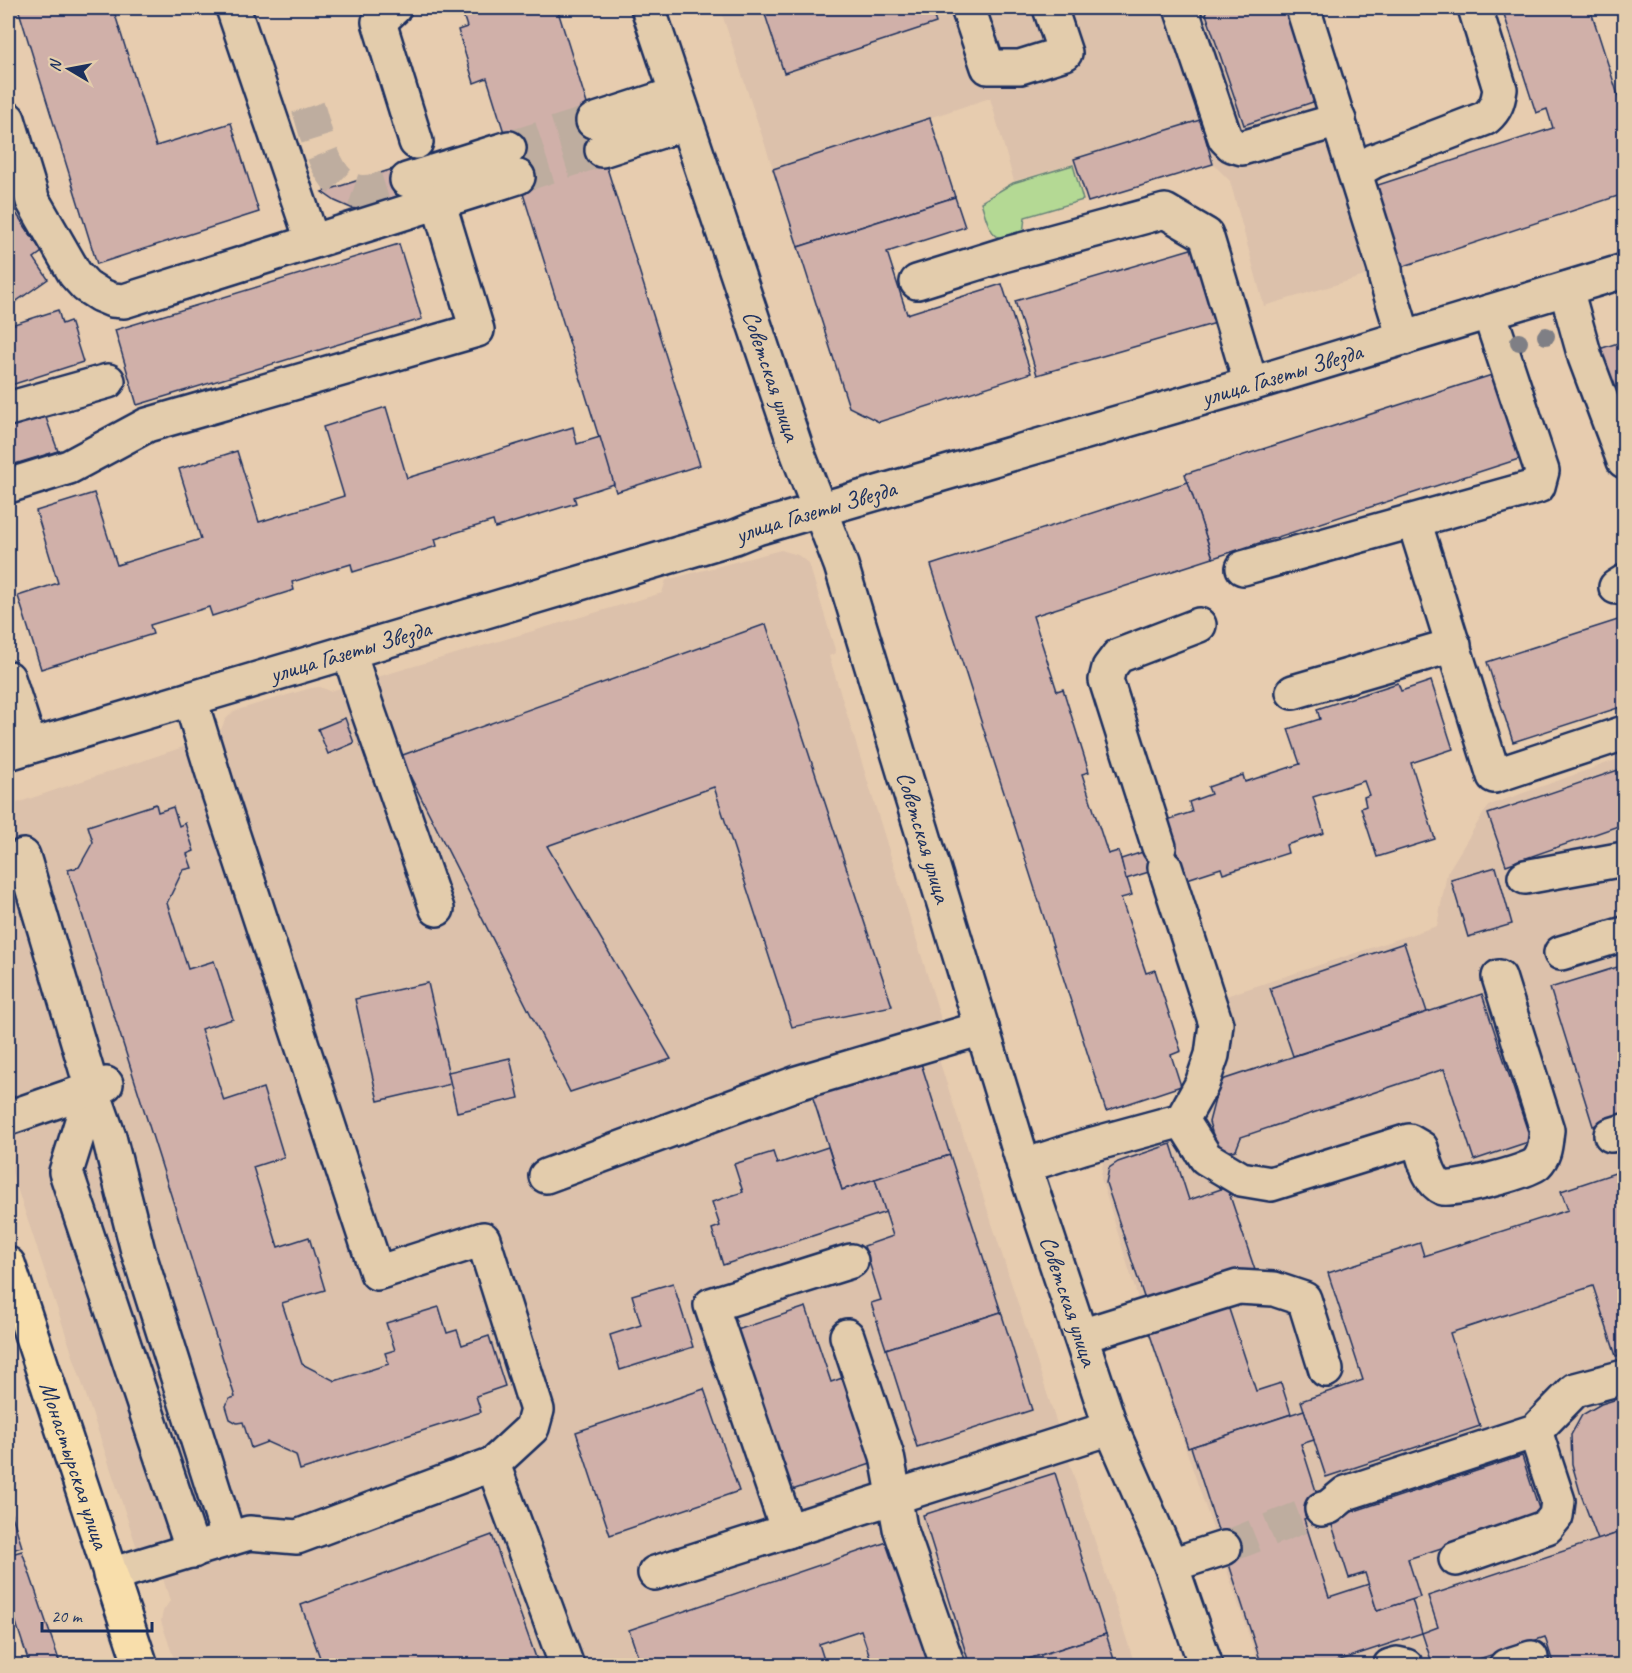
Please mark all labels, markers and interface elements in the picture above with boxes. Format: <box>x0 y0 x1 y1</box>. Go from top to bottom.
north arrow <box>39 39 99 99</box>
text: N <box>45 57 66 73</box>
street label: Советская улица <box>736 307 808 446</box>
street label: улица Газеты Звезда <box>1196 336 1367 413</box>
street label: улица Газеты Звезда <box>729 473 901 551</box>
street label: улица Газеты Звезда <box>264 613 436 690</box>
street label: Советская улица <box>890 768 958 908</box>
street label: Советская улица <box>1033 1232 1105 1371</box>
street label: Монастырская улица <box>33 1378 117 1554</box>
scale bar <box>42 1595 152 1633</box>
text: 20 m <box>51 1605 84 1627</box>

